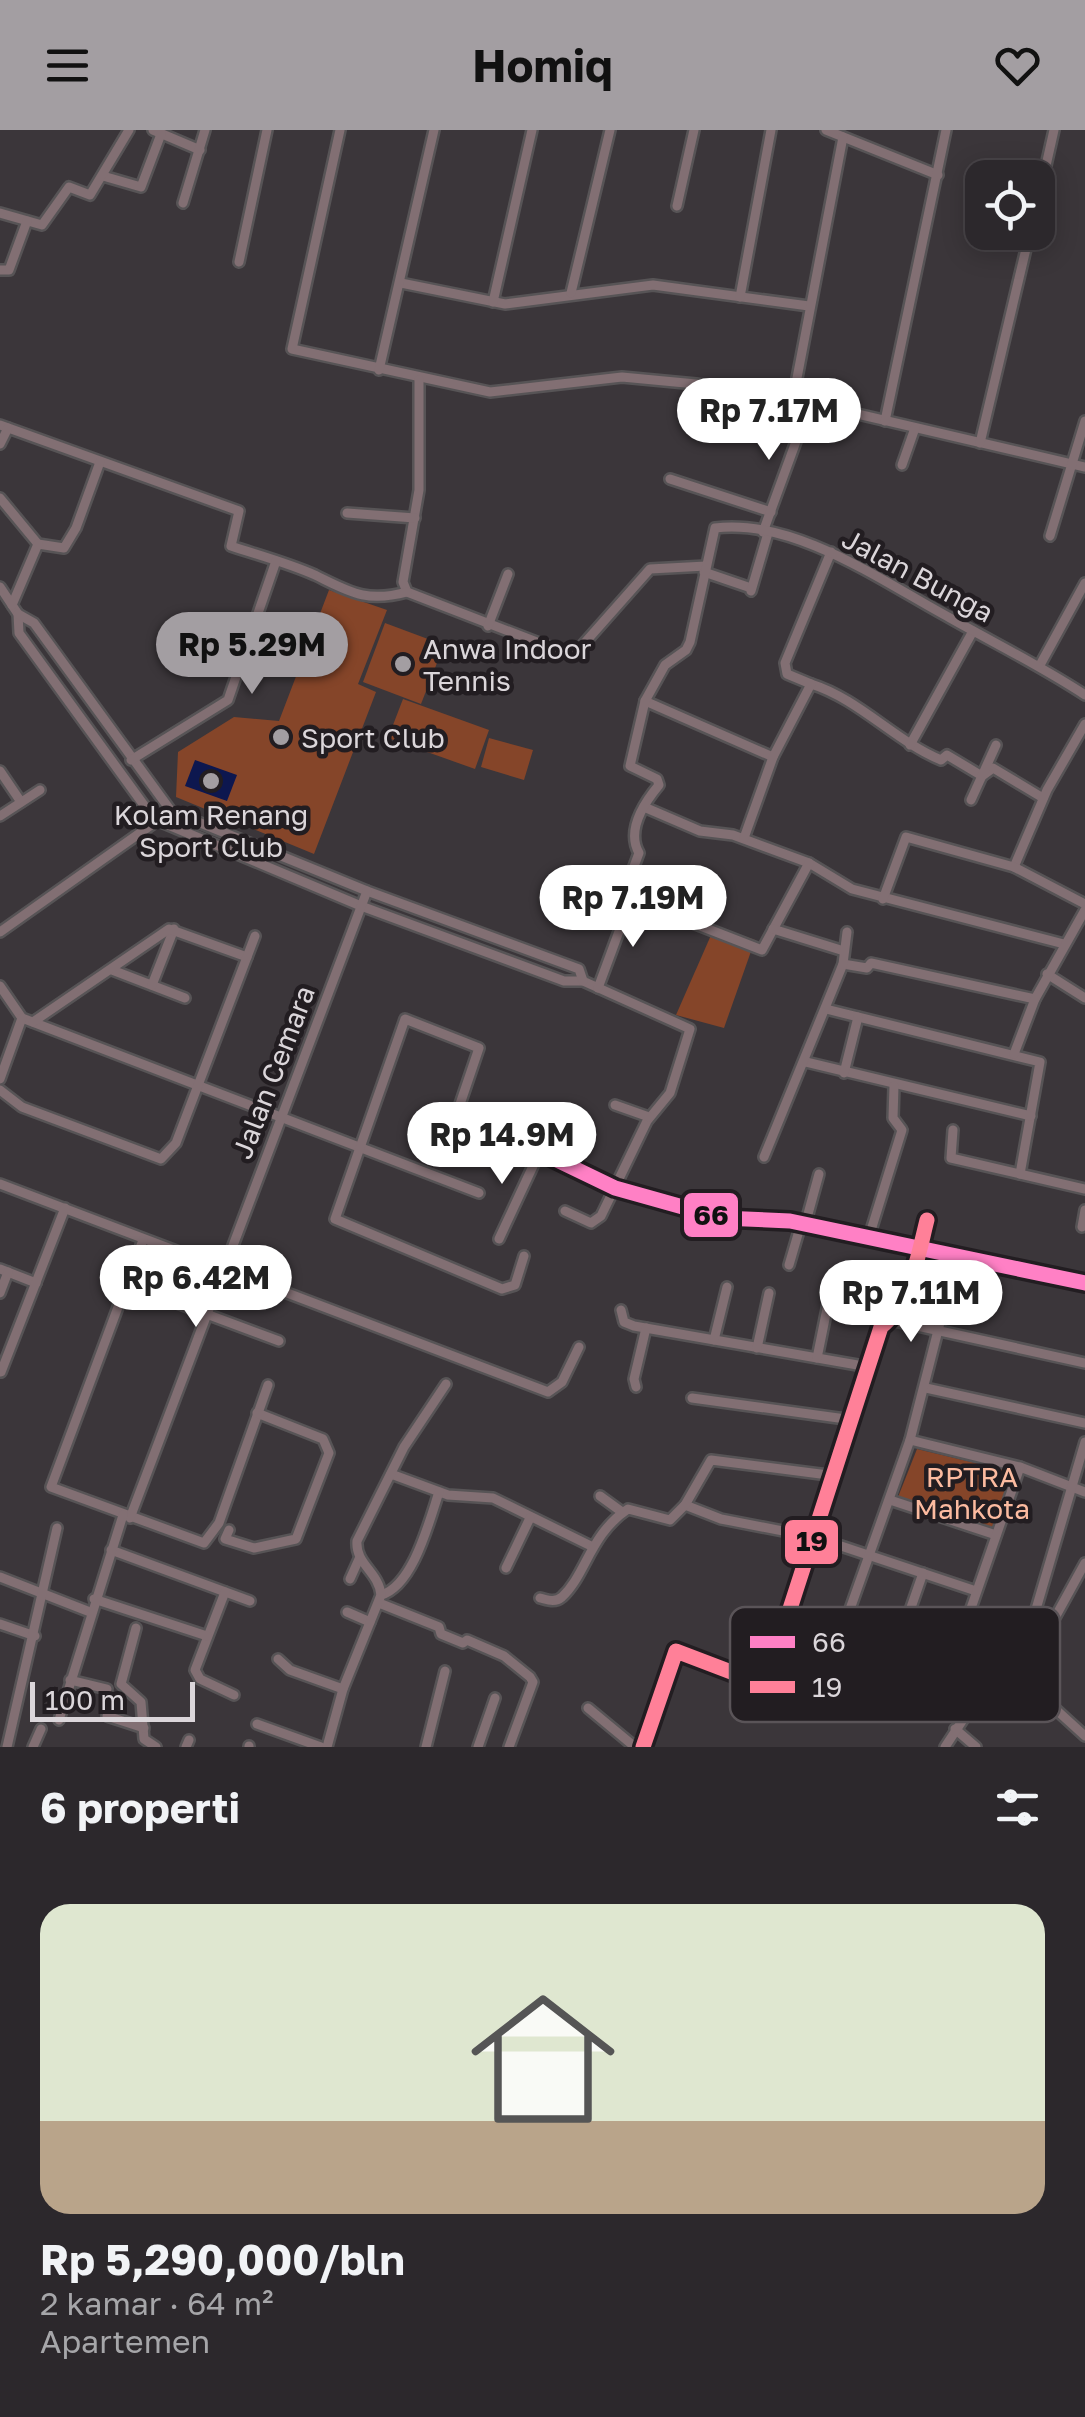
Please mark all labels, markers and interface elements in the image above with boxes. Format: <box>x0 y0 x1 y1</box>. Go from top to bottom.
icon: menu <box>40 38 95 93</box>
text: Homiq <box>472 38 613 92</box>
icon: heart <box>990 38 1045 93</box>
map controls <box>965 160 1055 250</box>
button: locate <box>965 160 1055 250</box>
pin: Rp 7.17M <box>666 378 872 463</box>
text: Rp 7.17M <box>699 391 839 429</box>
street label: Jalan Bunga <box>837 521 999 629</box>
pin: Rp 5.29M <box>149 612 355 697</box>
text: Rp 5.29M <box>178 625 326 663</box>
place label: Anwa Indoor Tennis <box>423 632 591 697</box>
marker: Anwa Indoor Tennis <box>392 653 414 675</box>
place label: Sport Club <box>301 721 445 754</box>
marker: Sport Club <box>270 726 292 748</box>
marker: Kolam Renang Sport Club <box>200 770 222 792</box>
place label: Kolam Renang Sport Club <box>114 798 308 863</box>
pin: Rp 7.19M <box>530 865 736 950</box>
text: Rp 7.19M <box>562 878 704 916</box>
street label: Jalan Cemara <box>225 981 321 1163</box>
pin: Rp 14.9M <box>399 1102 605 1187</box>
text: Rp 14.9M <box>429 1115 575 1153</box>
line badge: 66 <box>682 1191 740 1239</box>
text: 66 <box>693 1198 729 1231</box>
pin: Rp 6.42M <box>93 1245 299 1330</box>
text: Rp 6.42M <box>122 1258 270 1296</box>
pin: Rp 7.11M <box>808 1260 1014 1345</box>
text: Rp 7.11M <box>841 1273 981 1311</box>
park label: RPTRA Mahkota <box>914 1460 1030 1525</box>
line badge: 19 <box>783 1518 840 1566</box>
text: 19 <box>796 1524 828 1557</box>
legend <box>730 1607 1060 1722</box>
text: 66 <box>812 1625 846 1658</box>
text: 19 <box>812 1670 843 1703</box>
scale bar <box>30 1677 195 1722</box>
text: 100 m <box>45 1683 125 1716</box>
icon: filters <box>990 1780 1045 1835</box>
text: 6 properti <box>40 1782 240 1832</box>
icon: home <box>453 1969 633 2149</box>
text: Rp 5,290,000/bln <box>40 2234 405 2284</box>
text: 2 kamar · 64 m² <box>40 2284 274 2322</box>
text: Apartemen <box>40 2322 210 2360</box>

